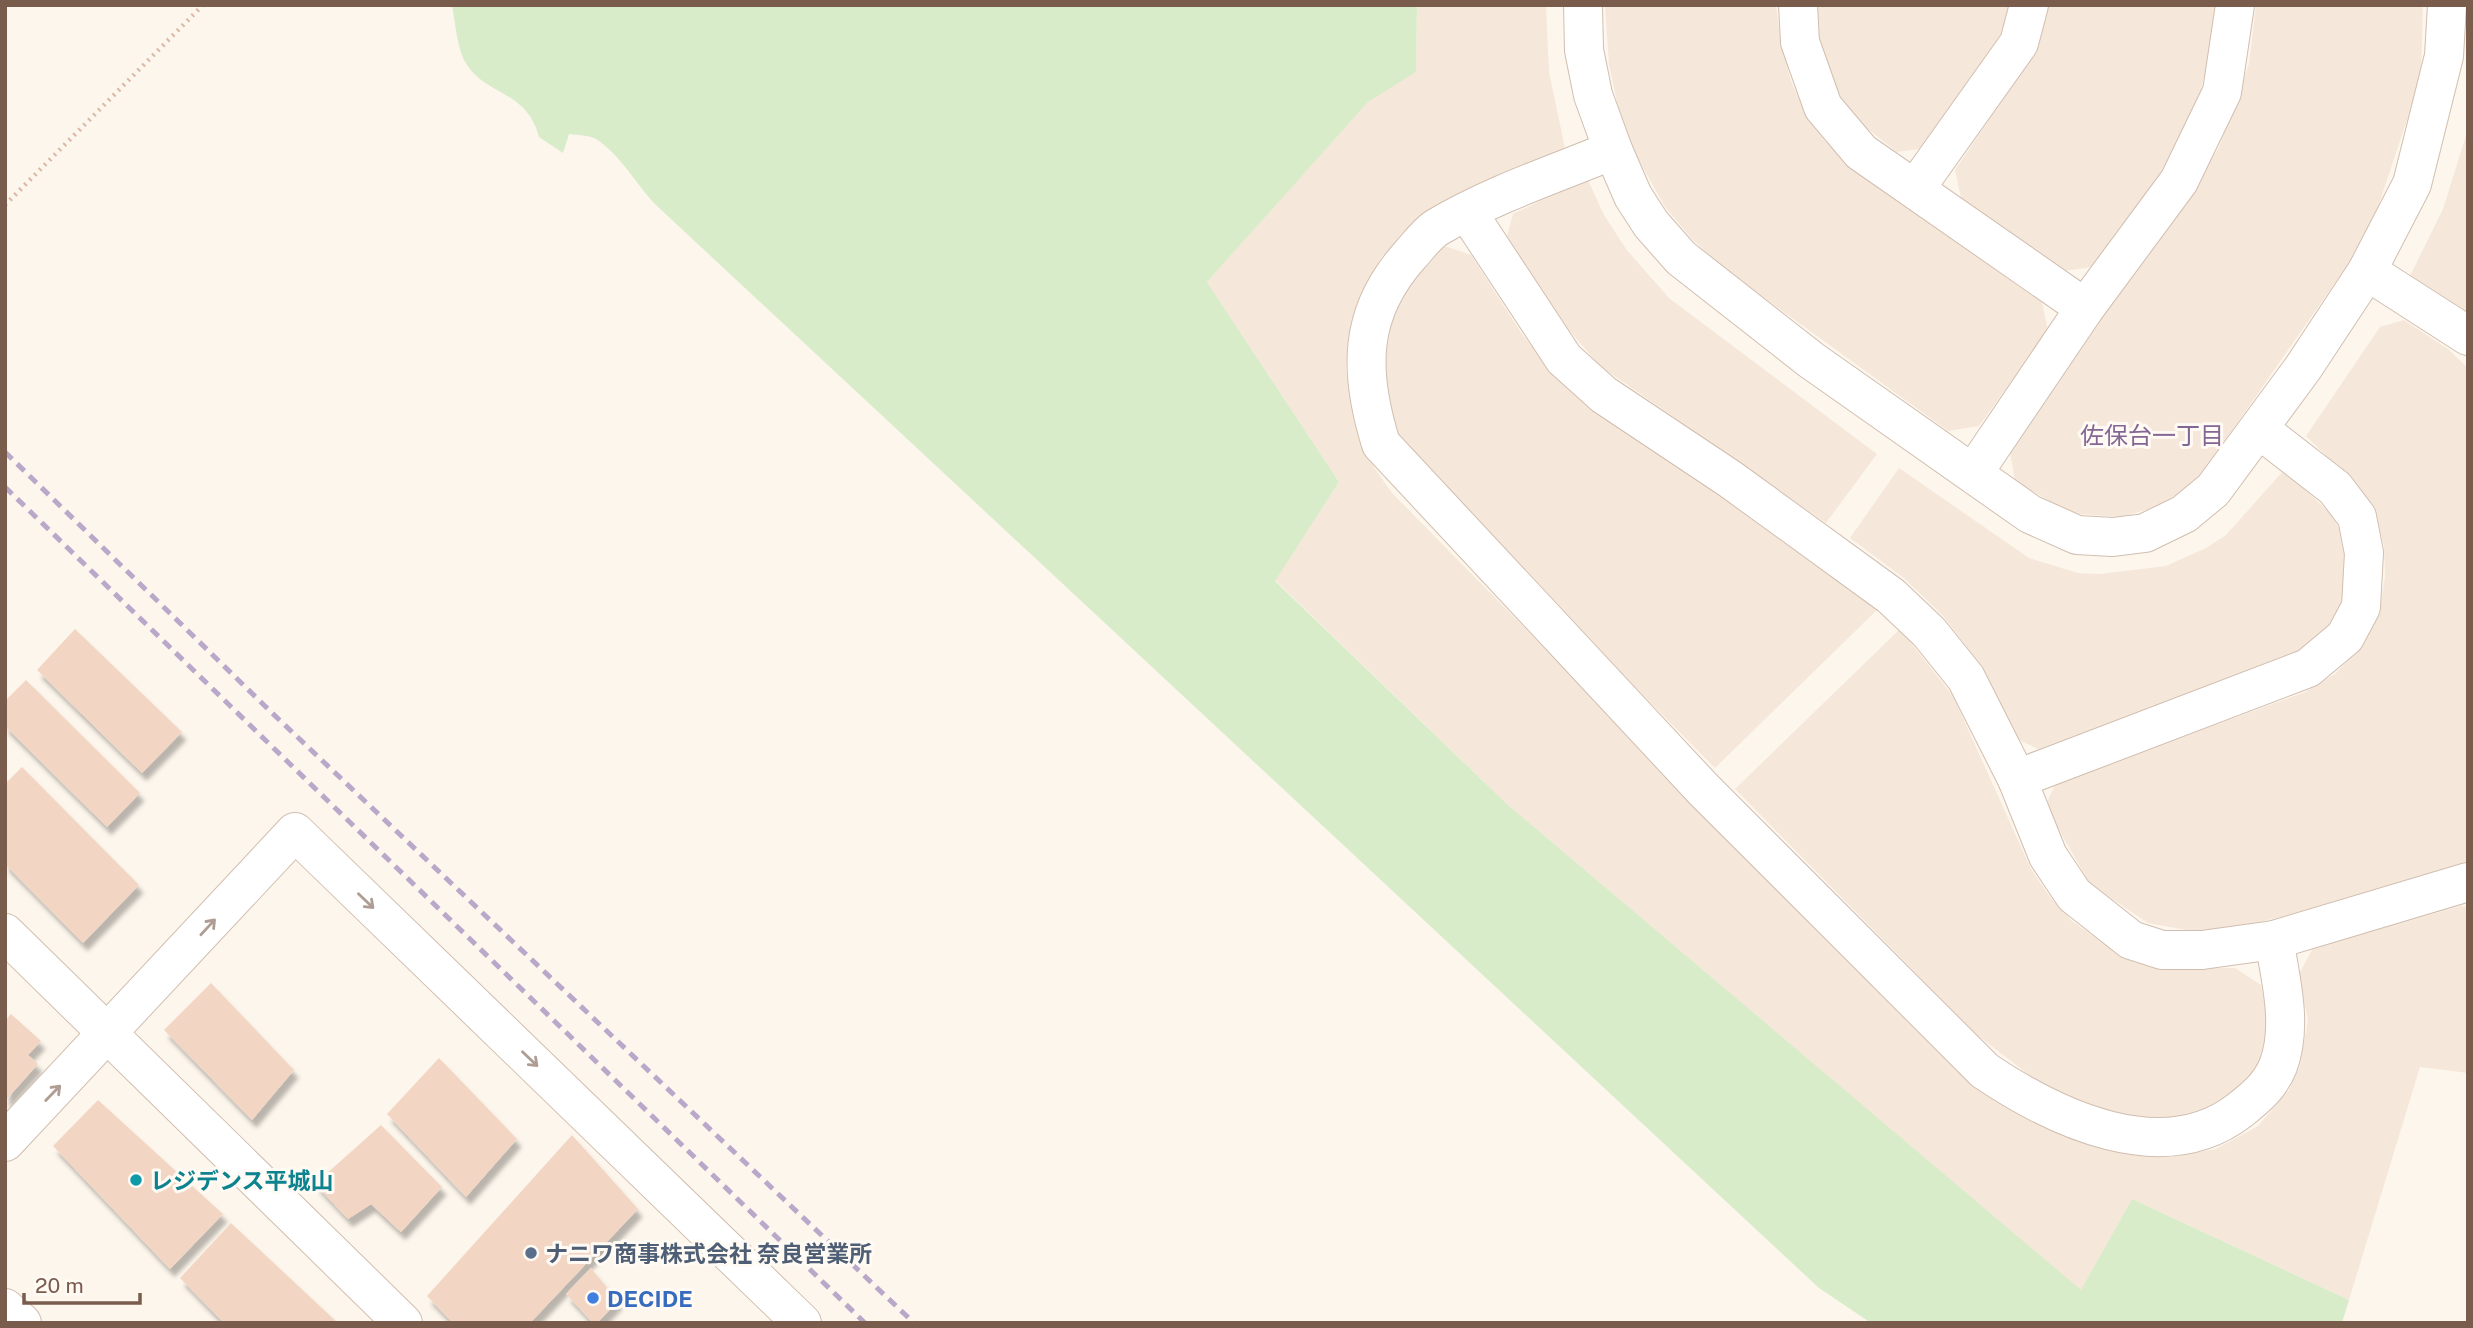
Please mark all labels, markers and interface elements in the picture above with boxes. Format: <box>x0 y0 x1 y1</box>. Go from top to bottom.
district label: 佐保台一丁目 <box>2080 421 2224 449</box>
one-way arrow <box>357 892 374 909</box>
one-way arrow <box>200 918 216 936</box>
one-way arrow <box>521 1051 538 1068</box>
one-way arrow <box>44 1085 61 1102</box>
place label: レジデンス平城山 <box>150 1167 334 1194</box>
marker: レジデンス平城山 <box>128 1172 144 1188</box>
place label: ナニワ商事株式会社 奈良営業所 <box>545 1240 872 1267</box>
marker: ナニワ商事株式会社 奈良営業所 <box>523 1245 539 1261</box>
scale bar <box>24 1262 140 1306</box>
text: 20 m <box>35 1273 84 1298</box>
place label: DECIDE <box>607 1285 693 1312</box>
marker: DECIDE <box>585 1290 601 1306</box>

